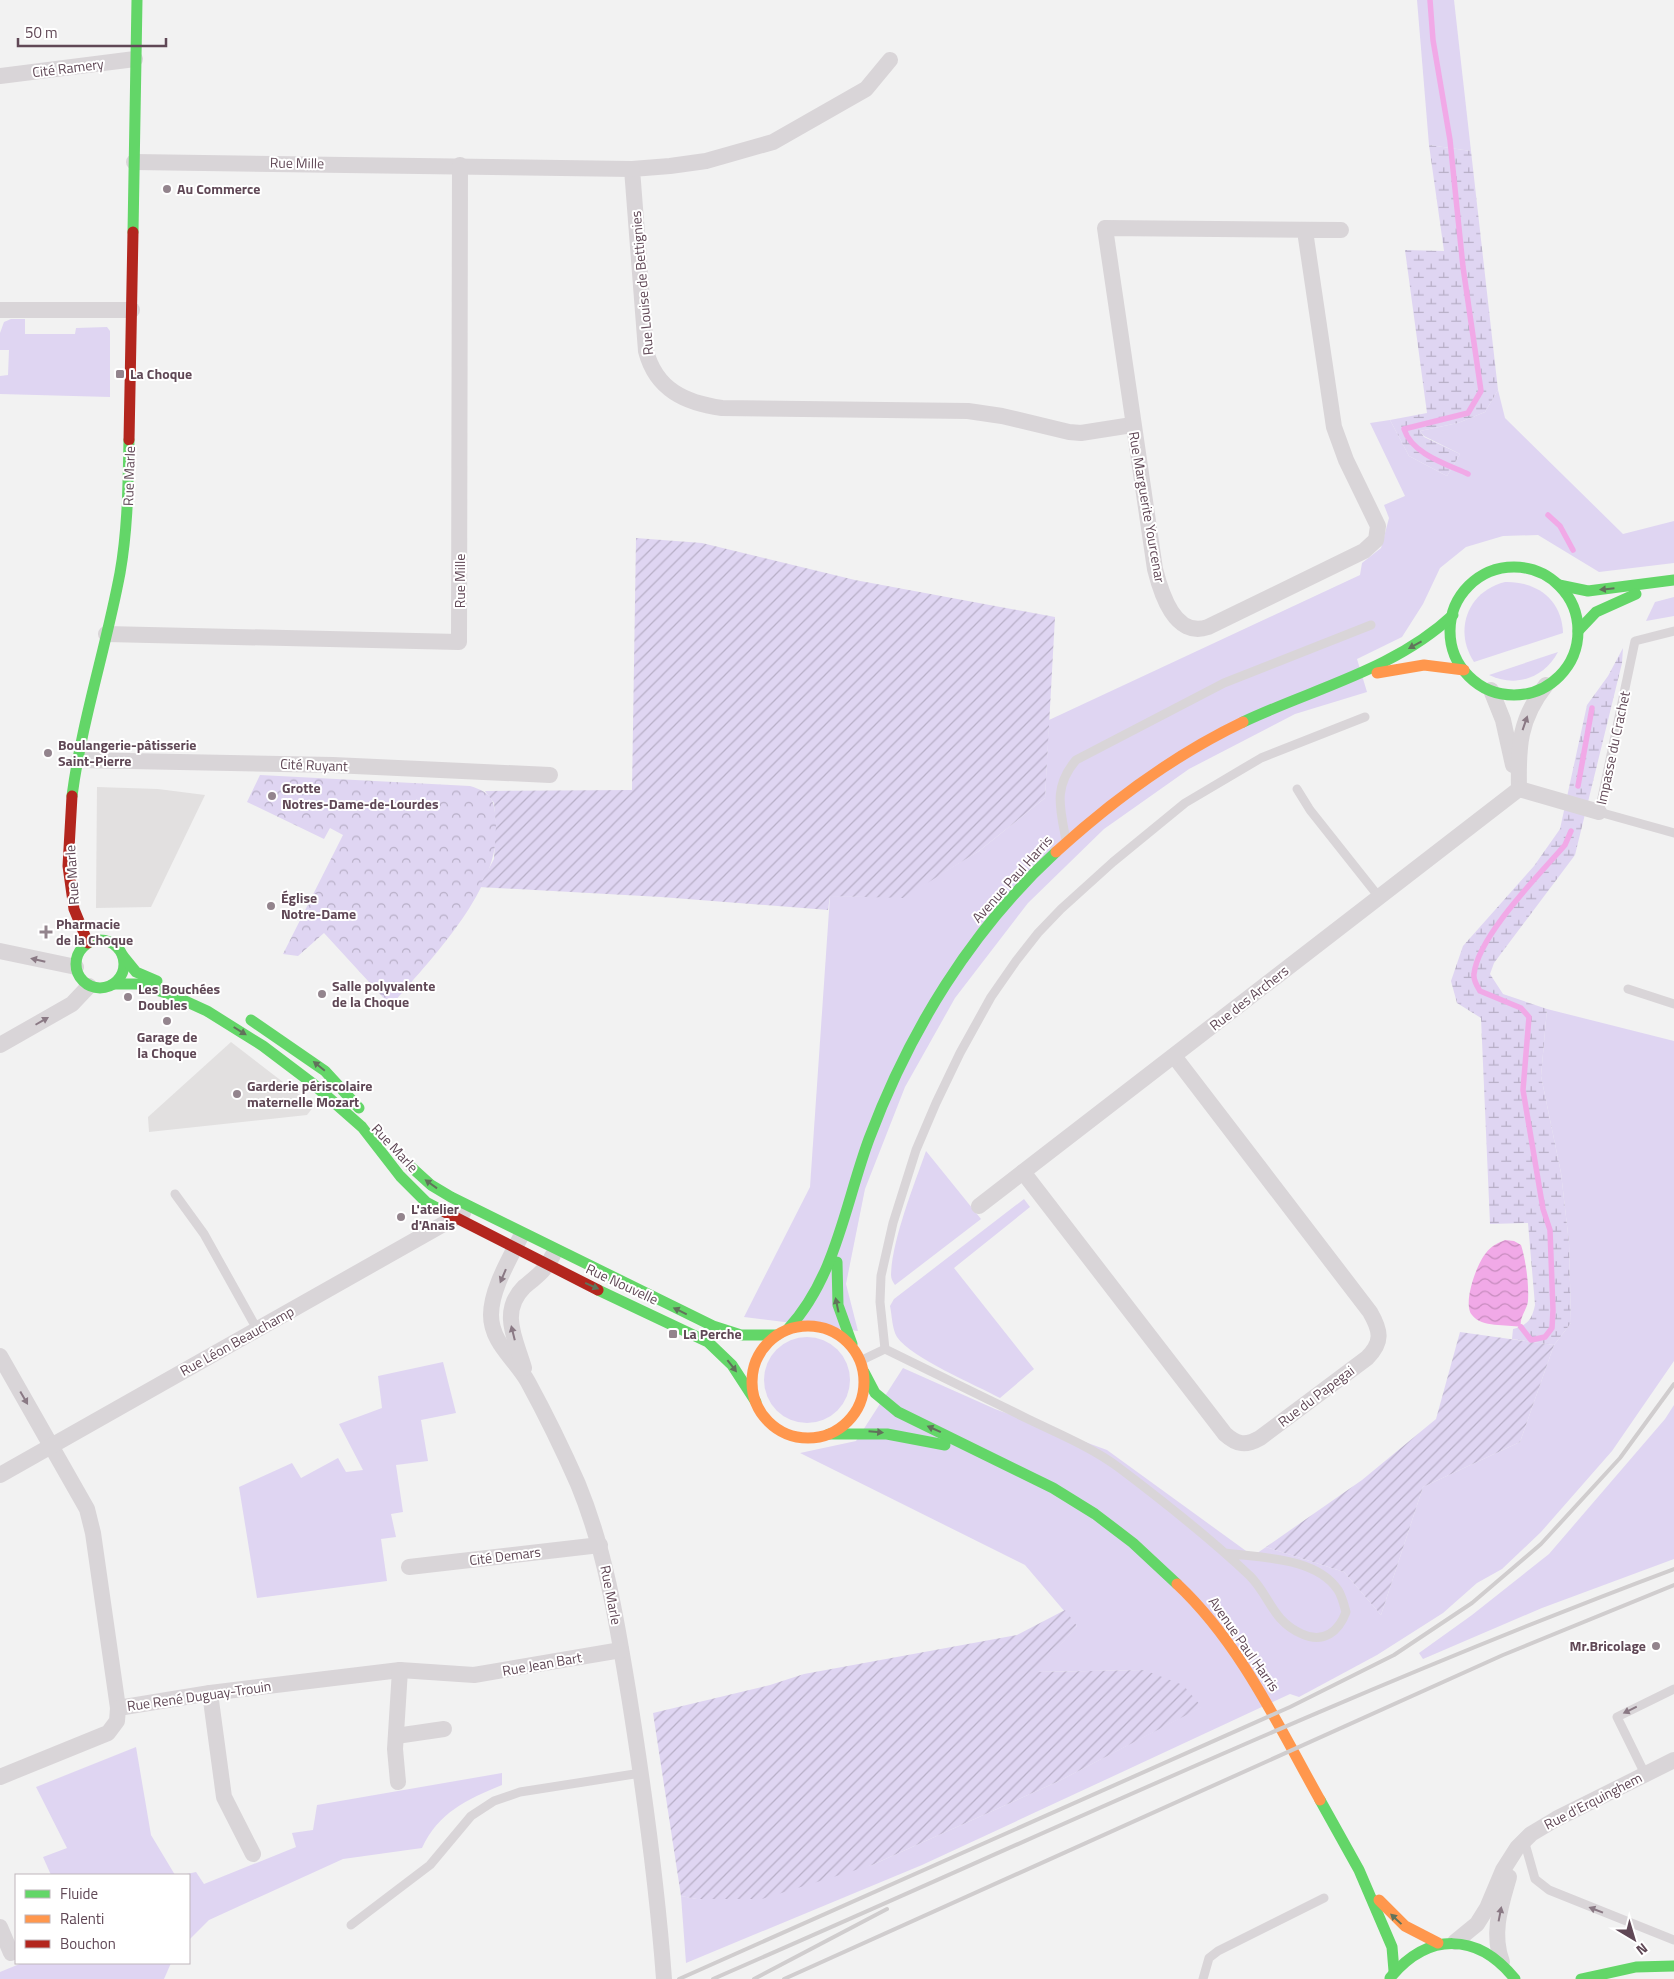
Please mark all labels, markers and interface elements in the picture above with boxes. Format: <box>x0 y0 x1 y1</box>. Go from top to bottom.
scale bar <box>18 15 165 47</box>
text: 50 m <box>25 21 58 44</box>
street label: Cité Ramery <box>31 53 105 82</box>
street label: Rue Mille <box>270 152 324 173</box>
place label: Au Commerce <box>177 178 260 199</box>
marker: Au Commerce <box>161 183 173 195</box>
street label: Rue Louise de Bettignies <box>625 210 658 356</box>
place label: La Choque <box>130 363 192 384</box>
marker: La Choque <box>114 368 126 380</box>
street label: Rue Marguerite Yourcenar <box>1124 430 1171 584</box>
street label: Rue Marle <box>117 446 140 506</box>
street label: Rue Mille <box>449 554 470 608</box>
one-way arrow <box>1598 585 1614 593</box>
one-way arrow <box>1408 641 1422 650</box>
street label: Impasse du Crachet <box>1590 689 1635 807</box>
one-way arrow <box>1521 716 1529 731</box>
place label: Boulangerie-pâtisserie Saint-Pierre <box>58 734 196 771</box>
marker: Boulangerie-pâtisserie Saint-Pierre <box>42 747 54 759</box>
street label: Cité Ruyant <box>280 753 348 776</box>
place label: Grotte Notres-Dame-de-Lourdes <box>282 777 439 814</box>
marker: Grotte Notres-Dame-de-Lourdes <box>266 790 278 802</box>
street label: Avenue Paul Harris <box>966 830 1057 927</box>
street label: Rue Marle <box>59 844 84 906</box>
place label: Église Notre-Dame <box>281 887 356 924</box>
marker: Église Notre-Dame <box>265 900 277 912</box>
place label: Pharmacie de la Choque <box>56 913 133 950</box>
marker: Pharmacie de la Choque <box>40 926 52 938</box>
one-way arrow <box>30 956 45 964</box>
street label: Rue des Archers <box>1205 960 1293 1035</box>
place label: Salle polyvalente de la Choque <box>332 975 435 1012</box>
place label: Les Bouchées Doubles <box>138 978 220 1015</box>
marker: Salle polyvalente de la Choque <box>316 988 328 1000</box>
marker: Les Bouchées Doubles <box>122 991 134 1003</box>
marker: Garage de la Choque <box>161 1015 173 1027</box>
one-way arrow <box>36 1016 49 1025</box>
place label: Garage de la Choque <box>137 1026 197 1063</box>
one-way arrow <box>233 1026 246 1035</box>
one-way arrow <box>313 1061 326 1072</box>
place label: Garderie périscolaire maternelle Mozart <box>247 1075 373 1112</box>
marker: Garderie périscolaire maternelle Mozart <box>231 1088 243 1100</box>
street label: Rue Marle <box>367 1119 424 1177</box>
one-way arrow <box>424 1179 438 1189</box>
place label: L'atelier d'Anais <box>411 1198 459 1235</box>
marker: L'atelier d'Anais <box>395 1211 407 1223</box>
street label: Rue Nouvelle <box>583 1258 662 1309</box>
one-way arrow <box>498 1269 506 1283</box>
one-way arrow <box>585 1283 599 1291</box>
one-way arrow <box>833 1297 841 1313</box>
street label: Rue Léon Beauchamp <box>176 1300 298 1381</box>
one-way arrow <box>673 1307 688 1315</box>
place label: La Perche <box>683 1323 742 1344</box>
one-way arrow <box>508 1326 516 1341</box>
marker: La Perche <box>667 1328 679 1340</box>
one-way arrow <box>727 1359 737 1373</box>
street label: Rue du Papegai <box>1273 1360 1358 1431</box>
one-way arrow <box>20 1392 29 1405</box>
one-way arrow <box>927 1424 941 1432</box>
one-way arrow <box>869 1428 885 1436</box>
street label: Cité Demars <box>468 1541 542 1570</box>
street label: Rue Marle <box>595 1563 628 1626</box>
street label: Avenue Paul Harris <box>1204 1592 1285 1695</box>
place label: Mr.Bricolage <box>1569 1635 1646 1656</box>
marker: Mr.Bricolage <box>1650 1640 1662 1652</box>
street label: Rue Jean Bart <box>501 1646 583 1681</box>
street label: Rue René Duguay-Trouin <box>125 1675 272 1716</box>
one-way arrow <box>1623 1707 1637 1715</box>
street label: Rue d'Erquinghem <box>1540 1767 1646 1834</box>
legend <box>15 1874 190 1964</box>
text: Fluide <box>60 1882 98 1905</box>
one-way arrow <box>1496 1906 1504 1922</box>
one-way arrow <box>1588 1906 1603 1914</box>
text: Ralenti <box>60 1907 104 1930</box>
one-way arrow <box>1390 1913 1402 1925</box>
north arrow <box>1609 1914 1659 1964</box>
text: Bouchon <box>60 1932 116 1955</box>
text: N <box>1632 1938 1653 1961</box>

